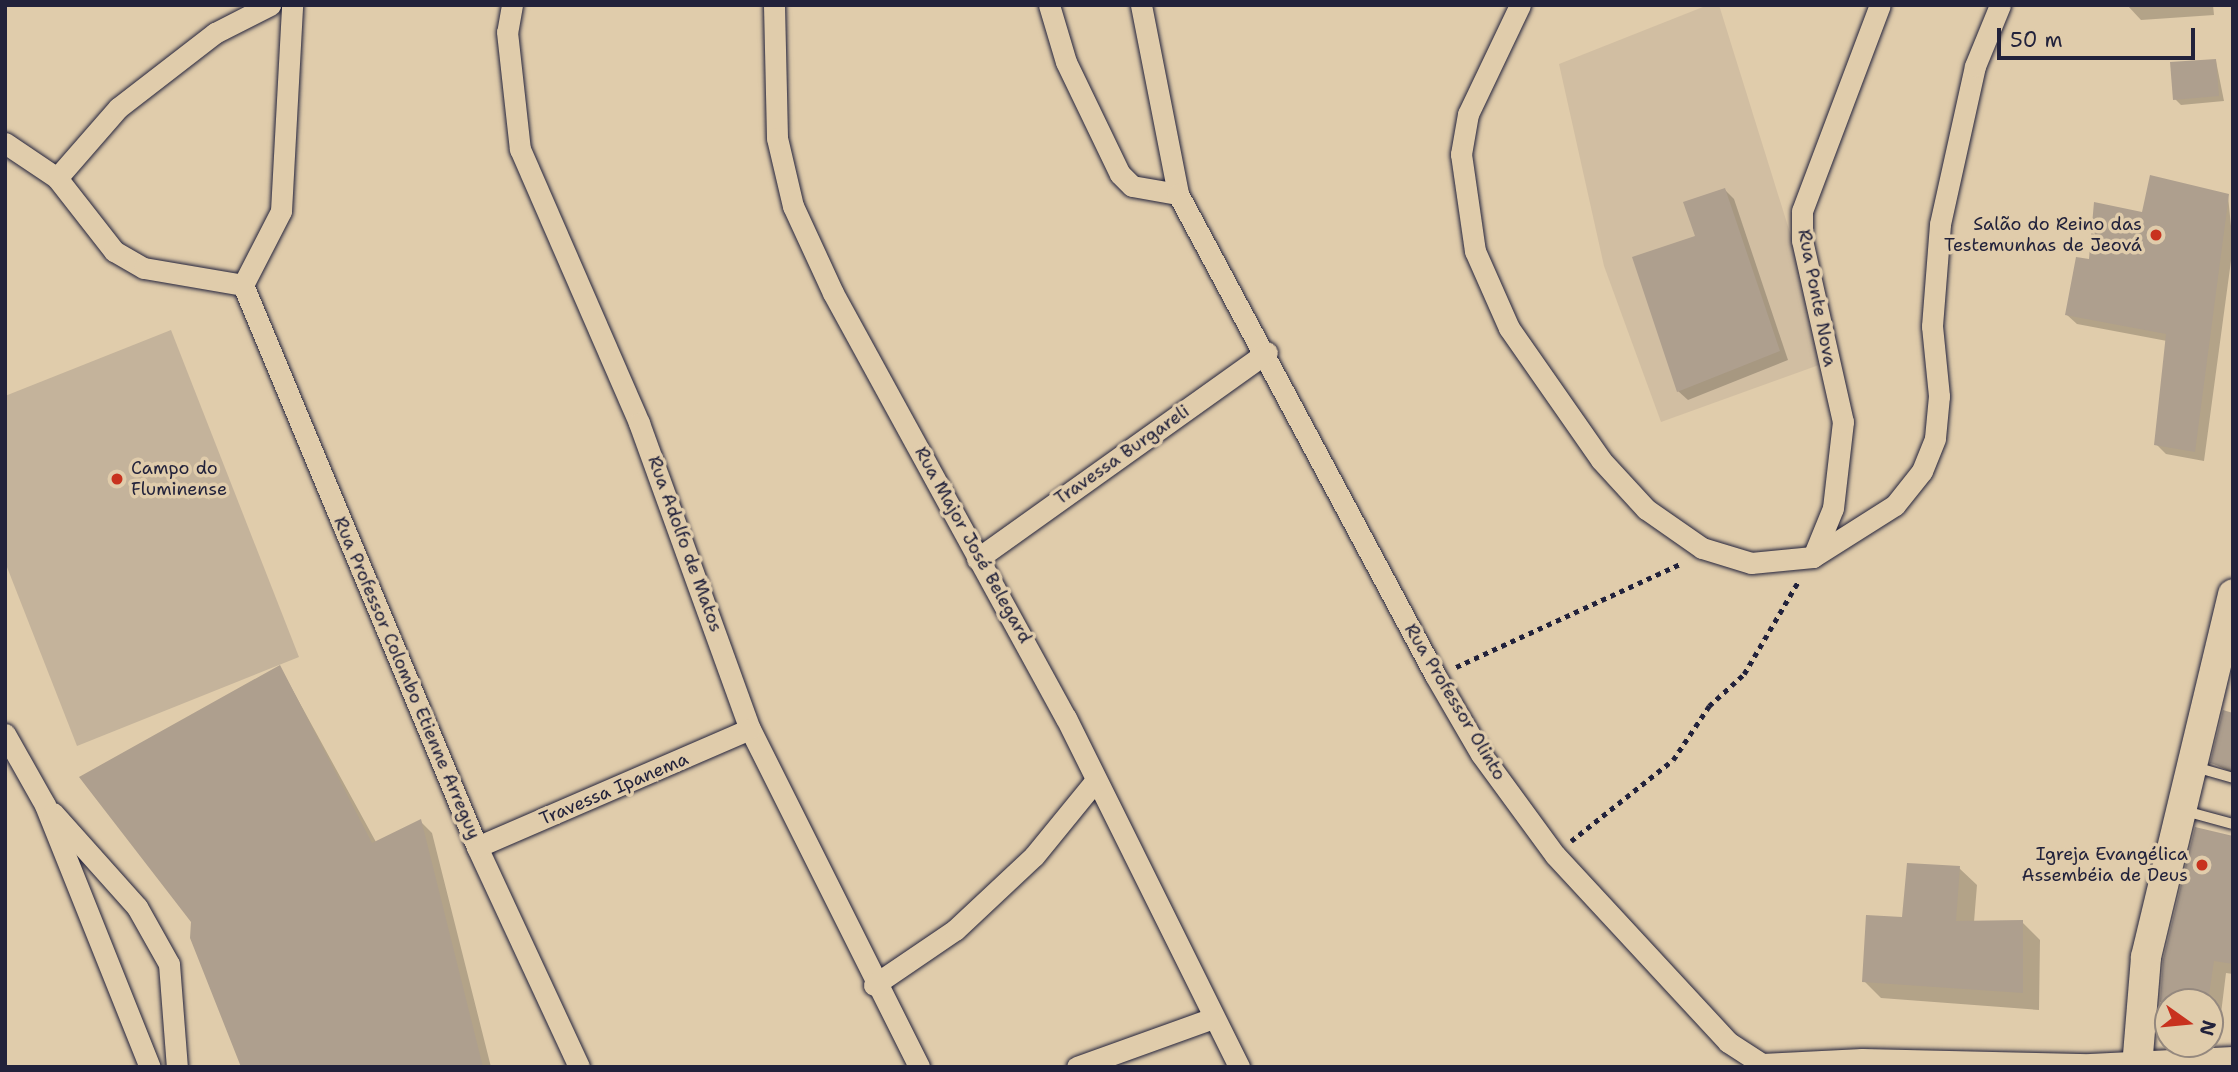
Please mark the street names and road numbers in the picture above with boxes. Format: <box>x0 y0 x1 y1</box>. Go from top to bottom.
street label: Rua Ponte Nova <box>1793 227 1841 369</box>
street label: Travessa Burgareli <box>1050 400 1194 510</box>
street label: Rua Major José Belegard <box>910 443 1036 647</box>
street label: Rua Adolfo de Matos <box>643 453 727 635</box>
street label: Rua Professor Colombo Etienne Arreguy <box>329 513 485 843</box>
street label: Rua Professor Olinto <box>1400 620 1510 784</box>
street label: Travessa Ipanema <box>536 748 692 830</box>

